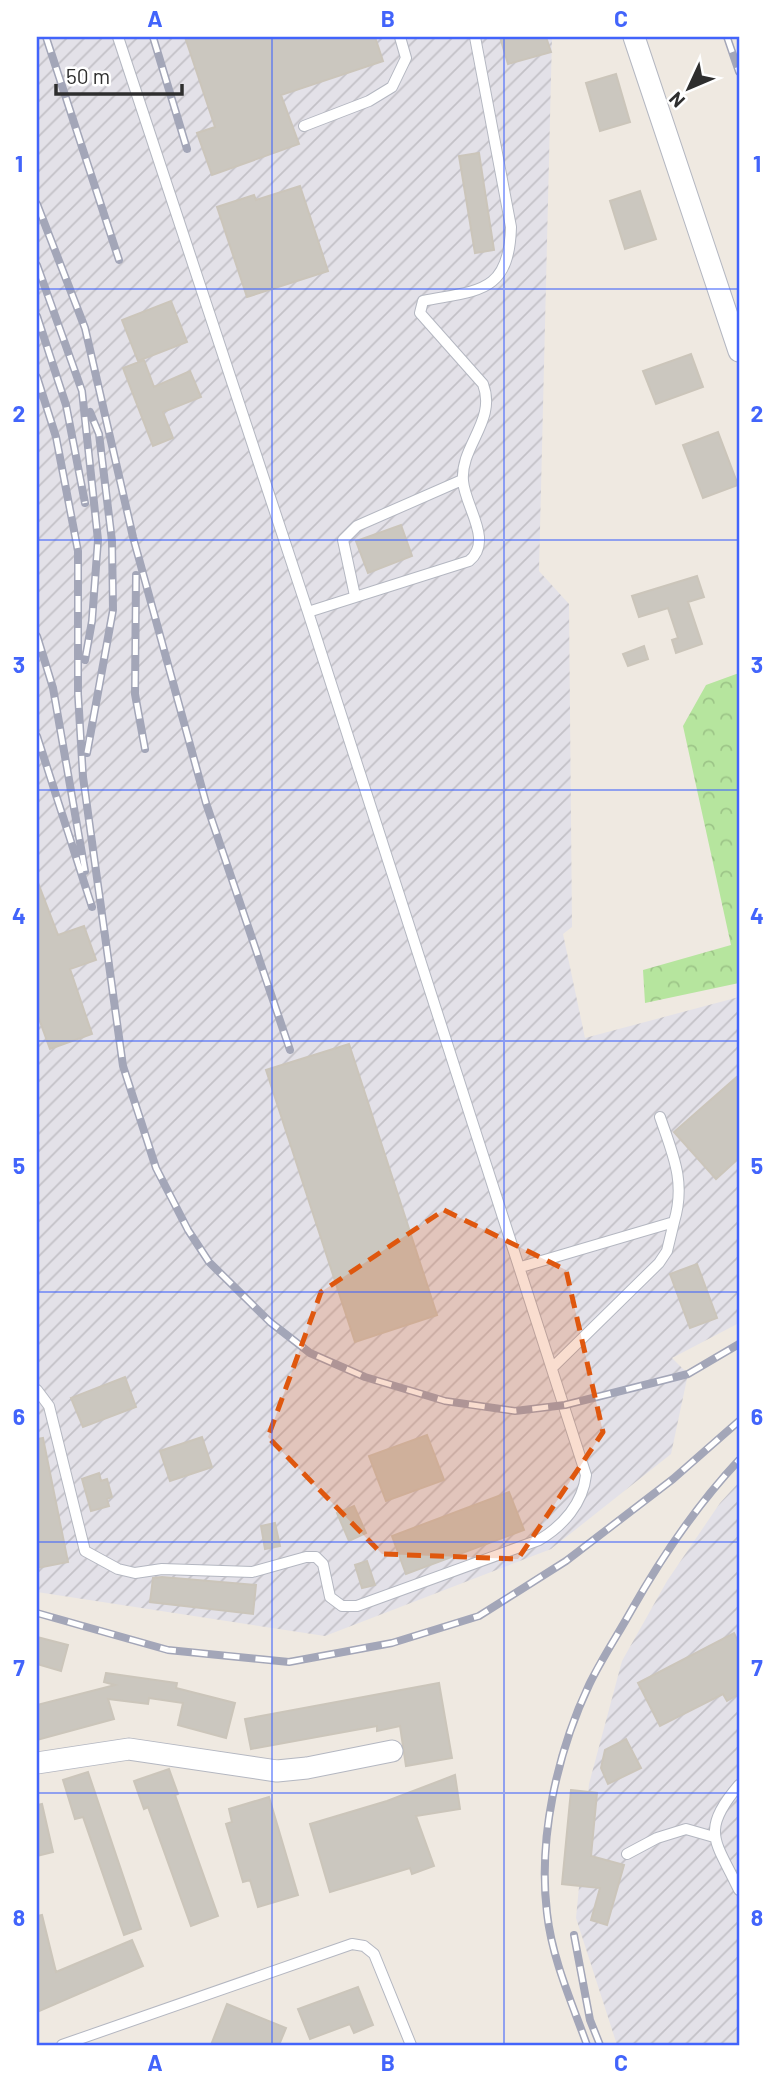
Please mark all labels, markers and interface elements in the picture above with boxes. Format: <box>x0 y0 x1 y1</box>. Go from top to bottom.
text: A <box>147 4 163 32</box>
text: B <box>381 4 395 32</box>
text: C <box>614 4 628 32</box>
scale bar <box>56 52 182 96</box>
north arrow <box>654 52 724 122</box>
text: 50 m <box>66 63 110 88</box>
text: N <box>664 88 689 113</box>
text: 1 <box>15 149 23 177</box>
text: 1 <box>753 149 761 177</box>
text: 2 <box>13 399 25 427</box>
text: 2 <box>751 399 763 427</box>
text: 3 <box>13 650 25 678</box>
text: 3 <box>751 650 763 678</box>
text: 4 <box>12 901 26 929</box>
text: 4 <box>750 901 764 929</box>
text: 5 <box>13 1151 25 1179</box>
text: 5 <box>751 1151 763 1179</box>
text: 6 <box>13 1402 25 1430</box>
text: 6 <box>751 1402 763 1430</box>
text: 7 <box>13 1653 25 1681</box>
text: 7 <box>751 1653 763 1681</box>
text: 8 <box>13 1903 25 1931</box>
text: 8 <box>751 1903 763 1931</box>
text: A <box>147 2048 163 2076</box>
text: B <box>381 2048 395 2076</box>
text: C <box>614 2048 628 2076</box>

